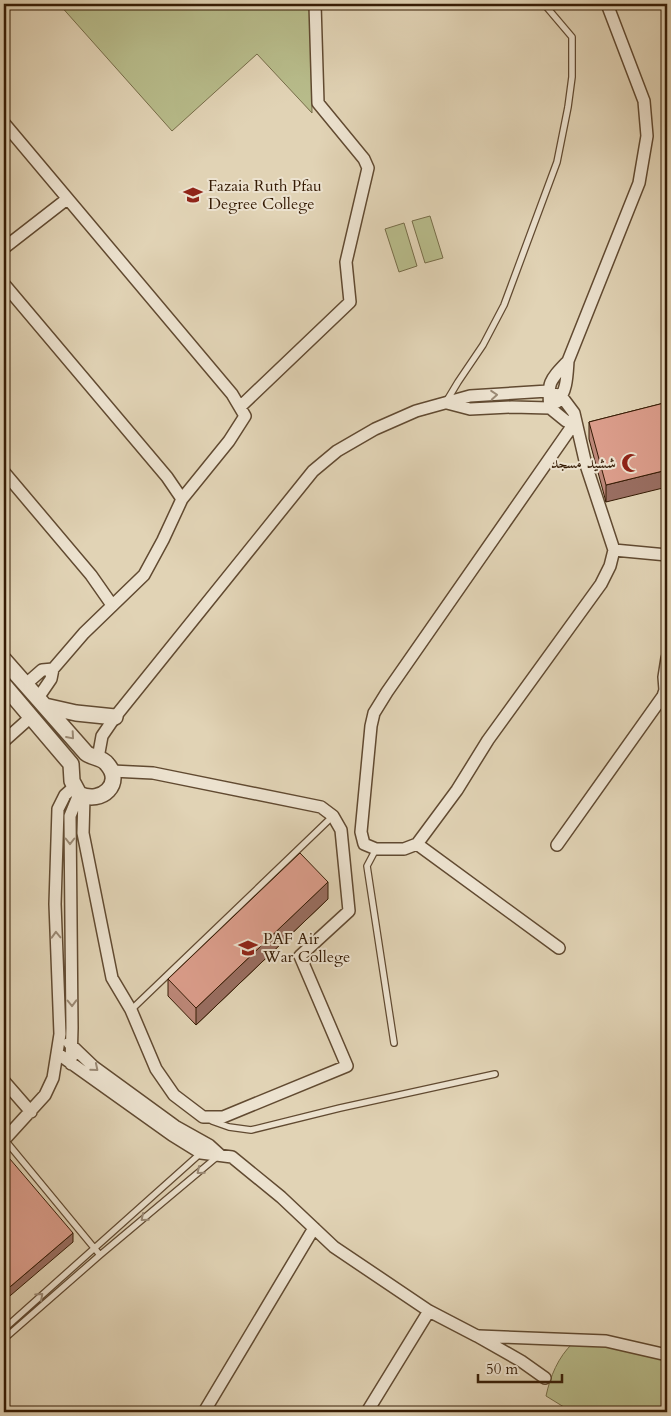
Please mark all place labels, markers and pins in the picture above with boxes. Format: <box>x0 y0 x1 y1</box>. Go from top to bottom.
place label: Fazaia Ruth Pfau Degree College <box>208 175 322 215</box>
school or university icon: Fazaia Ruth Pfau Degree College <box>182 184 204 206</box>
place label: ششید مسجد <box>551 452 616 474</box>
mosque icon: ششید مسجد <box>620 452 642 474</box>
place label: PAF Air War College <box>262 928 350 968</box>
school or university icon: PAF Air War College <box>237 937 259 959</box>

